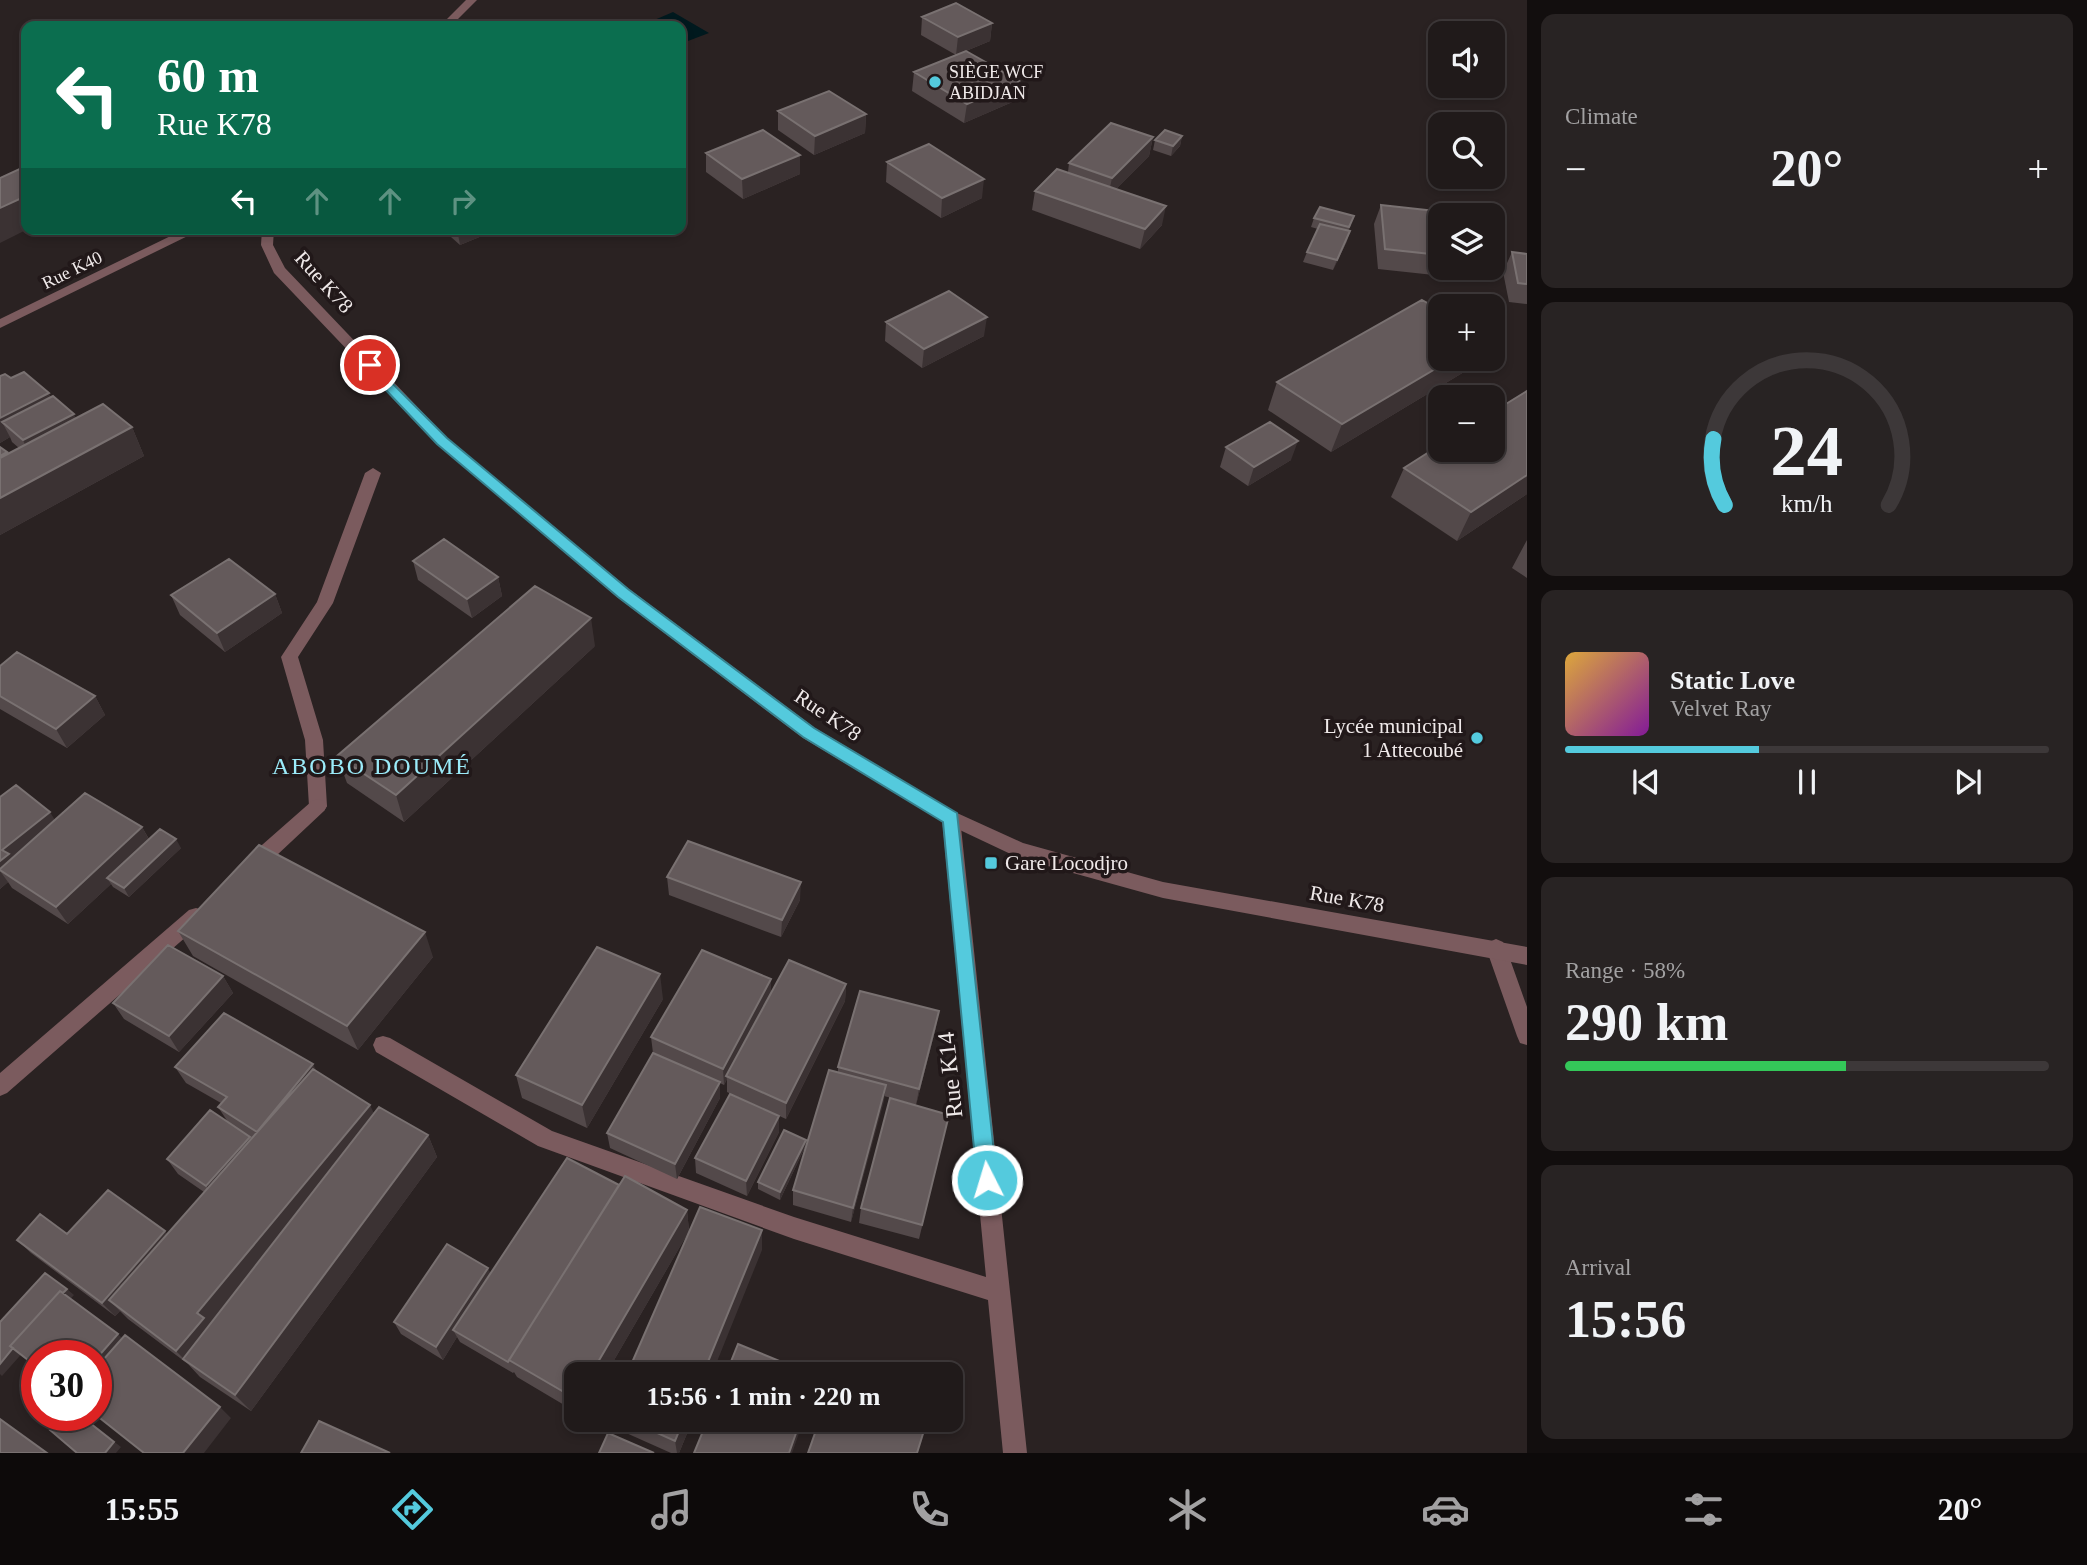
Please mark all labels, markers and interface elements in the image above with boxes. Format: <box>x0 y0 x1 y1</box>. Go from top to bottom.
map controls <box>1428 21 1505 462</box>
button: sound <box>1428 21 1505 98</box>
text: 60 m <box>157 48 259 103</box>
icon: left <box>42 49 133 140</box>
place label: SIÈGE WCF ABIDJAN <box>949 61 1043 103</box>
marker: SIÈGE WCF ABIDJAN <box>927 74 943 90</box>
text: Climate <box>1565 104 1638 129</box>
text: Rue K78 <box>157 106 272 142</box>
button: search <box>1428 112 1505 189</box>
text: 20° <box>1771 140 1843 197</box>
text: − <box>1565 148 1586 190</box>
text: + <box>2028 148 2049 190</box>
icon: left <box>225 182 263 220</box>
icon: ahead <box>298 182 336 220</box>
icon: ahead <box>371 182 409 220</box>
icon: right <box>444 182 482 220</box>
button: layers <box>1428 203 1505 280</box>
street label: Rue K78 <box>290 246 358 318</box>
street label: Rue K40 <box>39 247 105 293</box>
button: + <box>1428 294 1505 371</box>
pin <box>340 335 400 395</box>
icon: arrive <box>351 346 389 384</box>
button: − <box>1428 385 1505 462</box>
text: 24 <box>1771 410 1843 491</box>
text: km/h <box>1781 489 1833 516</box>
text: Static Love <box>1670 666 1795 695</box>
street label: Rue K78 <box>790 684 866 746</box>
text: Velvet Ray <box>1670 696 1772 721</box>
place label: Lycée municipal 1 Attecoubé <box>1324 714 1463 762</box>
marker: Lycée municipal 1 Attecoubé <box>1469 730 1485 746</box>
district label: ABOBO DOUMÉ <box>272 753 472 779</box>
icon: previous <box>1627 763 1665 801</box>
icon: pause <box>1788 763 1826 801</box>
icon: next <box>1949 763 1987 801</box>
place label: Gare Locodjro <box>1005 851 1128 875</box>
marker: Gare Locodjro <box>983 855 999 871</box>
street label: Rue K78 <box>1308 881 1386 917</box>
text: Range · 58% <box>1565 958 1685 983</box>
text: 290 km <box>1565 994 1728 1051</box>
street label: Rue K14 <box>933 1031 967 1119</box>
position arrow <box>950 1143 1024 1217</box>
text: Arrival <box>1565 1255 1631 1280</box>
text: 15:56 <box>1565 1291 1686 1348</box>
speed limit sign: 30 <box>21 1340 112 1431</box>
text: 15:56 · 1 min · 220 m <box>647 1382 881 1411</box>
icon: directions <box>388 1485 437 1534</box>
icon: music <box>647 1485 696 1534</box>
icon: phone <box>905 1485 954 1534</box>
icon: climate <box>1163 1485 1212 1534</box>
icon: car <box>1421 1485 1470 1534</box>
icon: filters <box>1679 1485 1728 1534</box>
text: 15:55 <box>105 1491 179 1527</box>
text: 20° <box>1938 1491 1982 1527</box>

